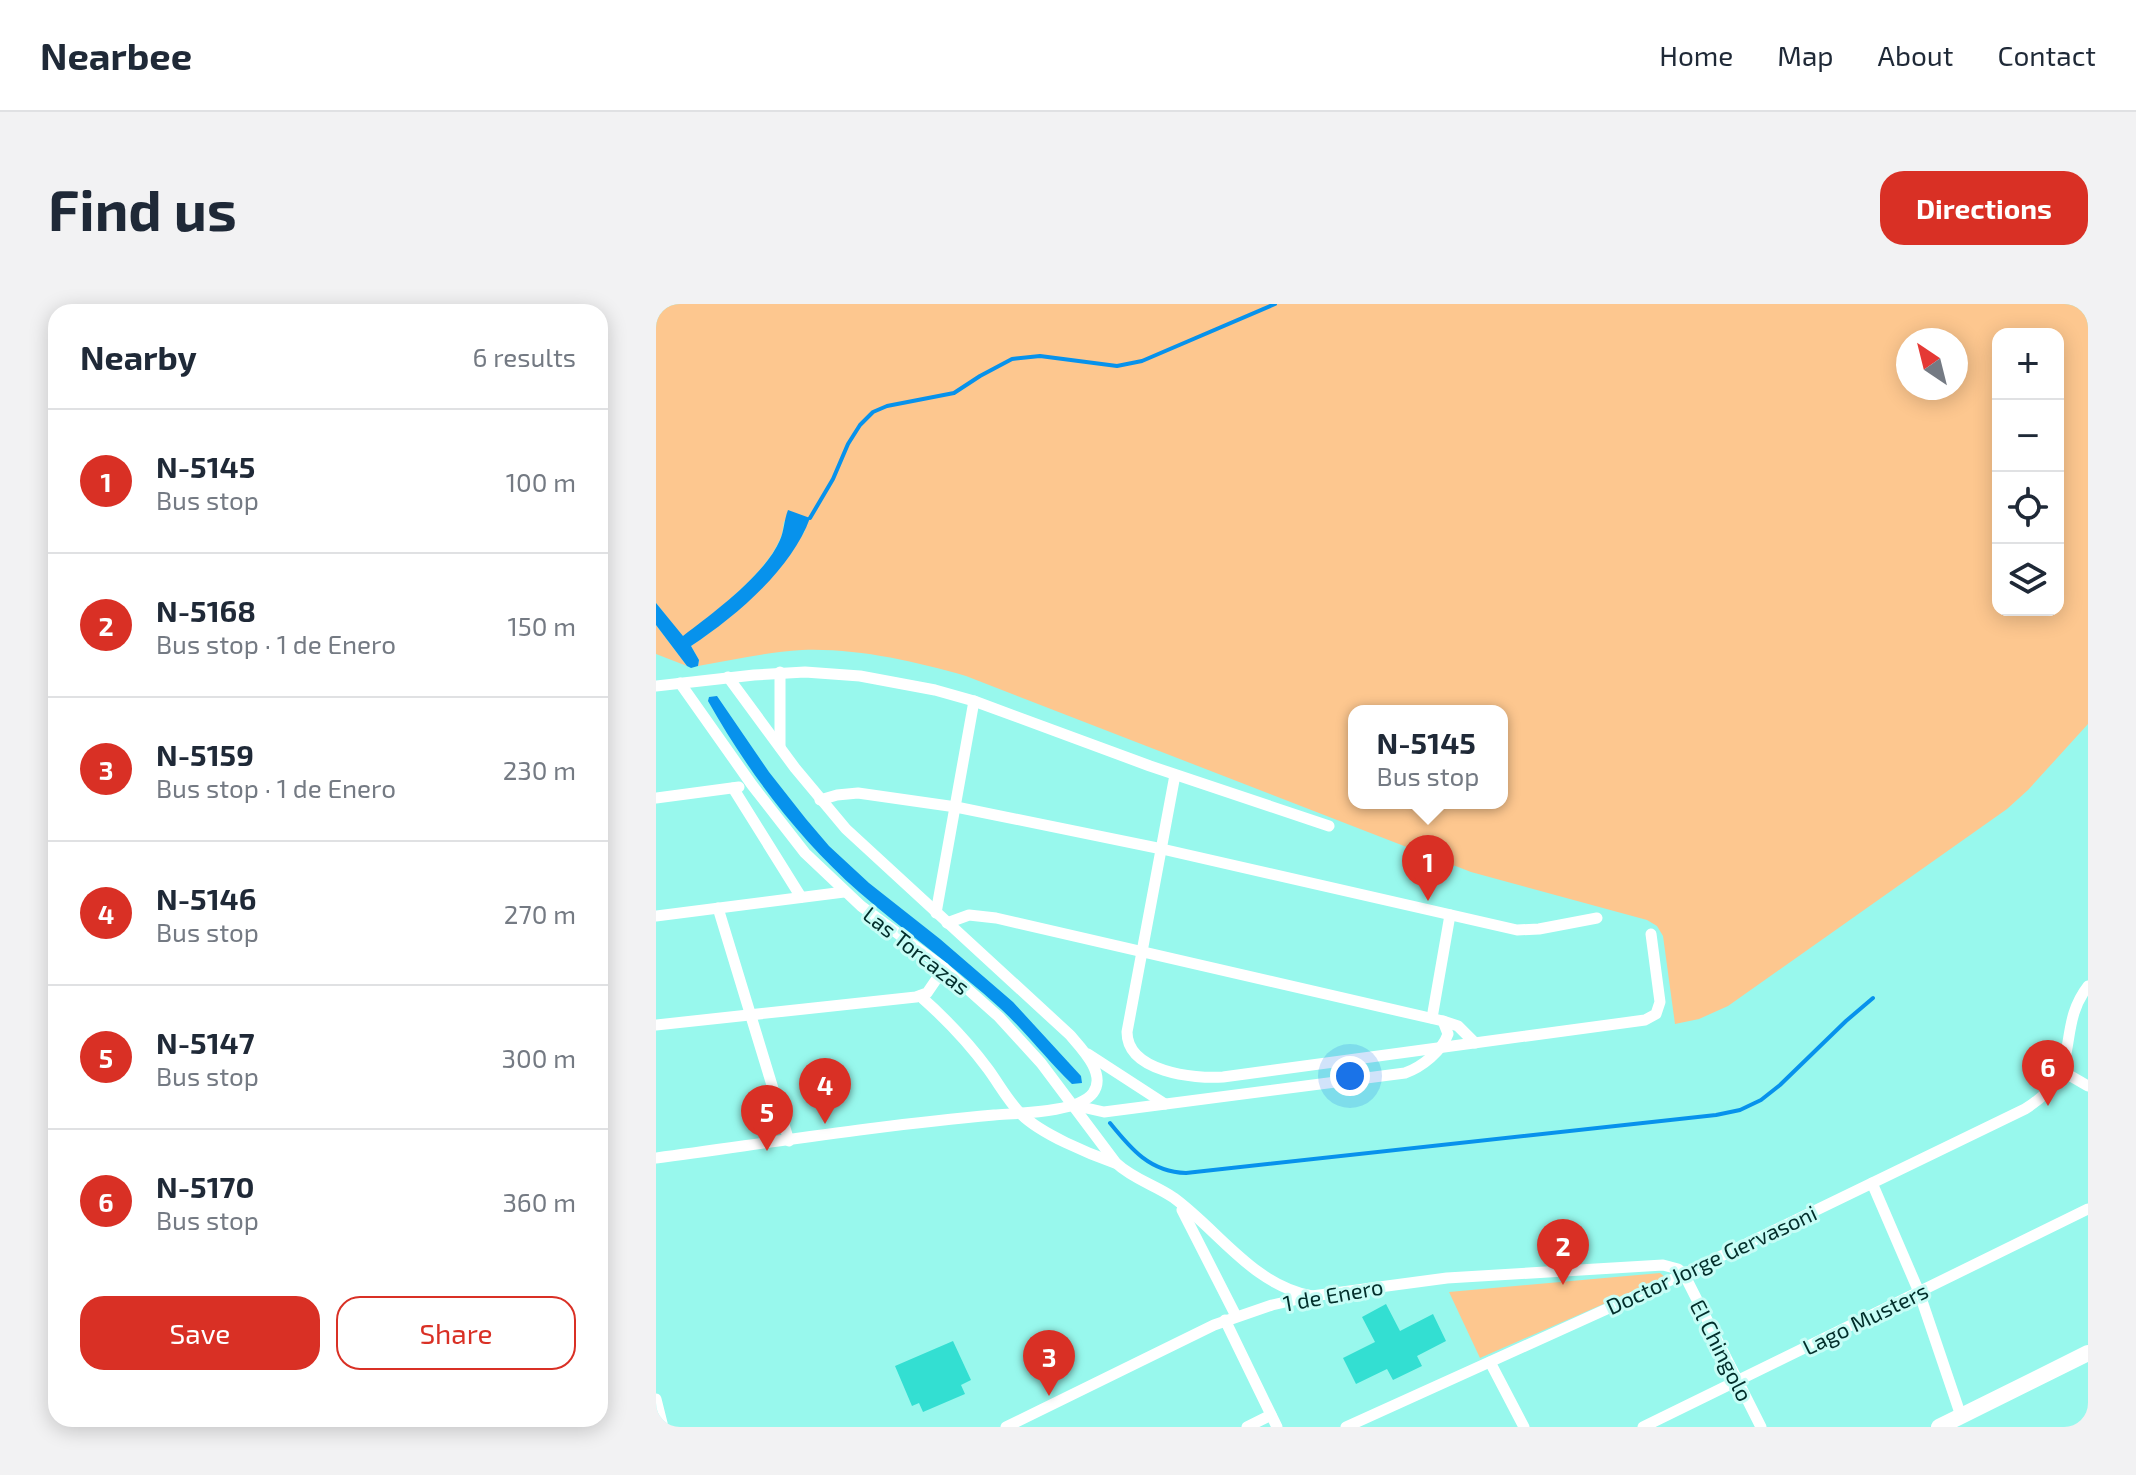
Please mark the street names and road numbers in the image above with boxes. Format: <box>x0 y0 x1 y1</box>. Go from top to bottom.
street label: Las Torcazas <box>859 900 975 1000</box>
street label: Doctor Jorge Gervasoni <box>1602 1199 1820 1319</box>
street label: 1 de Enero <box>1281 1272 1385 1316</box>
street label: Lago Musters <box>1798 1276 1932 1360</box>
street label: El Chingolo <box>1685 1295 1759 1405</box>

